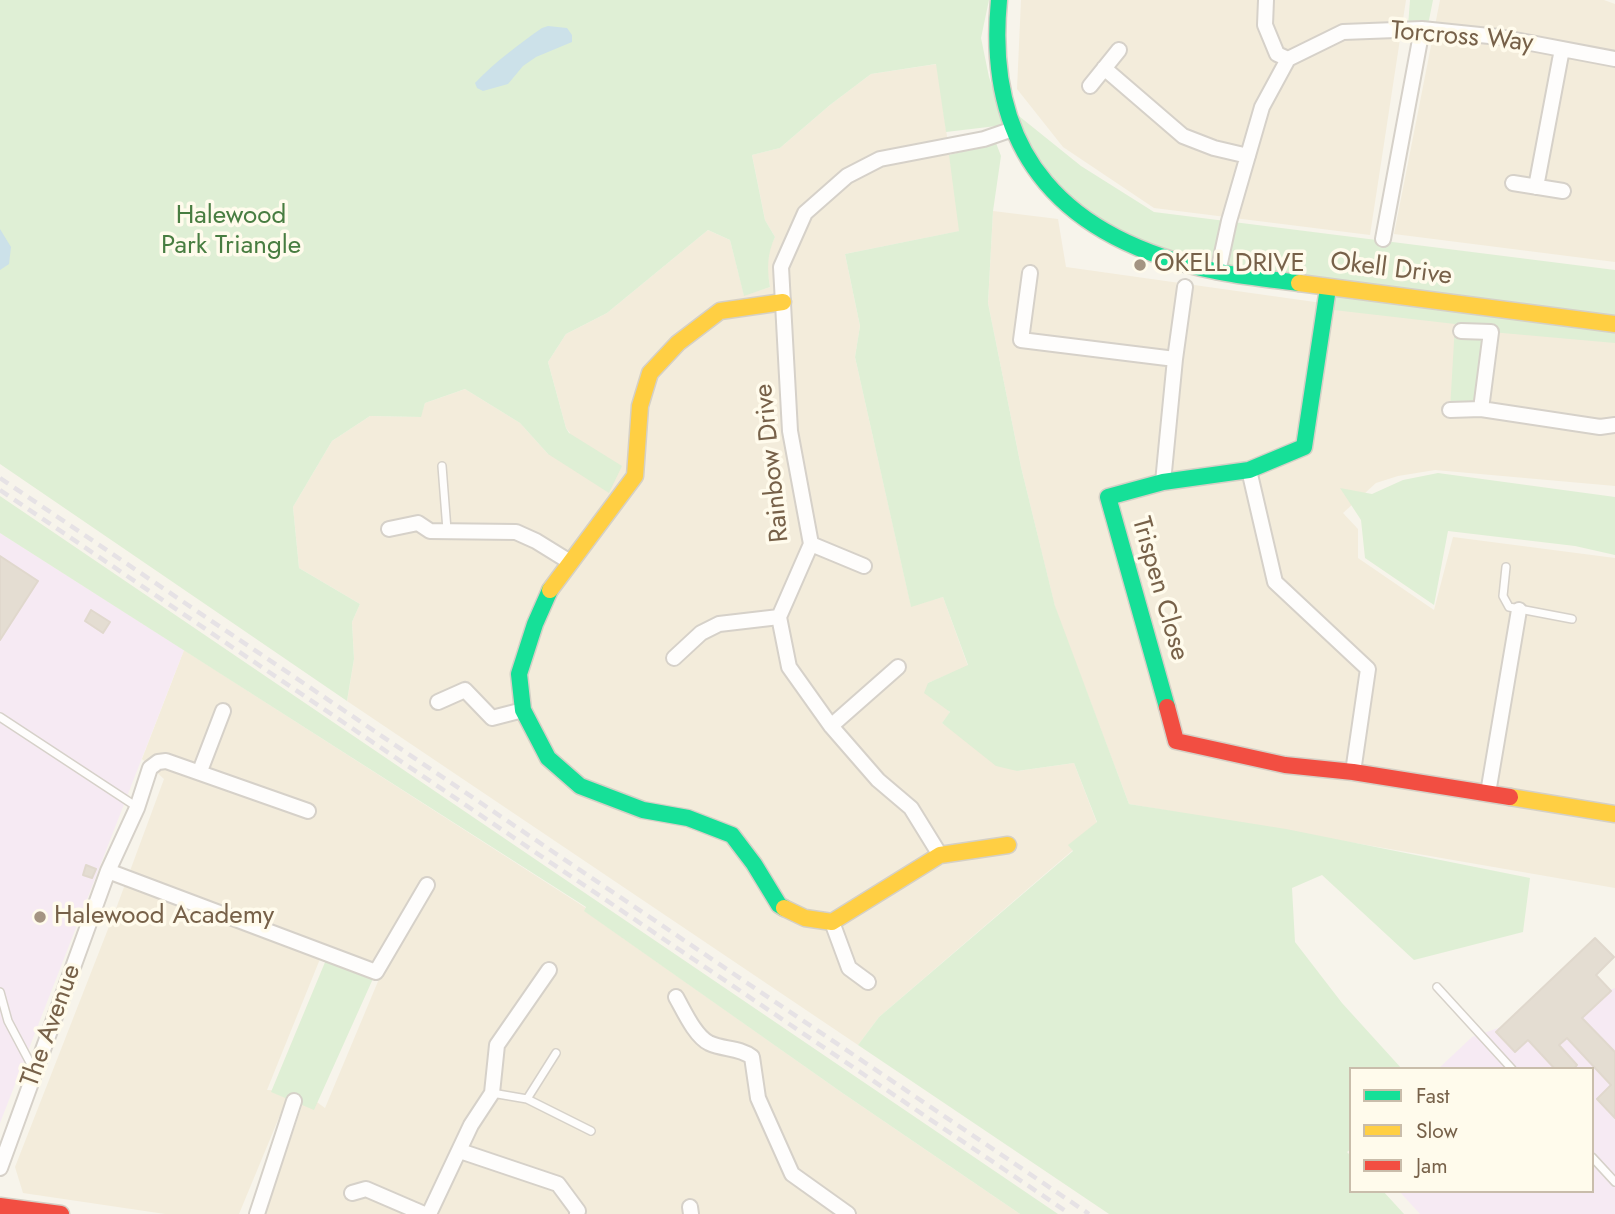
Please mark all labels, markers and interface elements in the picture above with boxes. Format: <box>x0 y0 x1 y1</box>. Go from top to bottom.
street label: Torcross Way <box>1389 16 1535 60</box>
park label: Halewood Park Triangle <box>161 201 301 262</box>
street label: Okell Drive <box>1328 247 1454 293</box>
place label: OKELL DRIVE <box>1154 249 1305 281</box>
marker: OKELL DRIVE <box>1132 257 1148 273</box>
street label: Rainbow Drive <box>749 382 797 544</box>
street label: Trispen Close <box>1124 514 1194 664</box>
place label: Halewood Academy <box>54 901 274 933</box>
marker: Halewood Academy <box>32 909 48 925</box>
street label: The Avenue <box>15 961 89 1091</box>
legend <box>1349 1067 1594 1193</box>
text: Fast <box>1416 1081 1449 1111</box>
text: Slow <box>1416 1116 1458 1146</box>
text: Jam <box>1416 1151 1448 1181</box>

